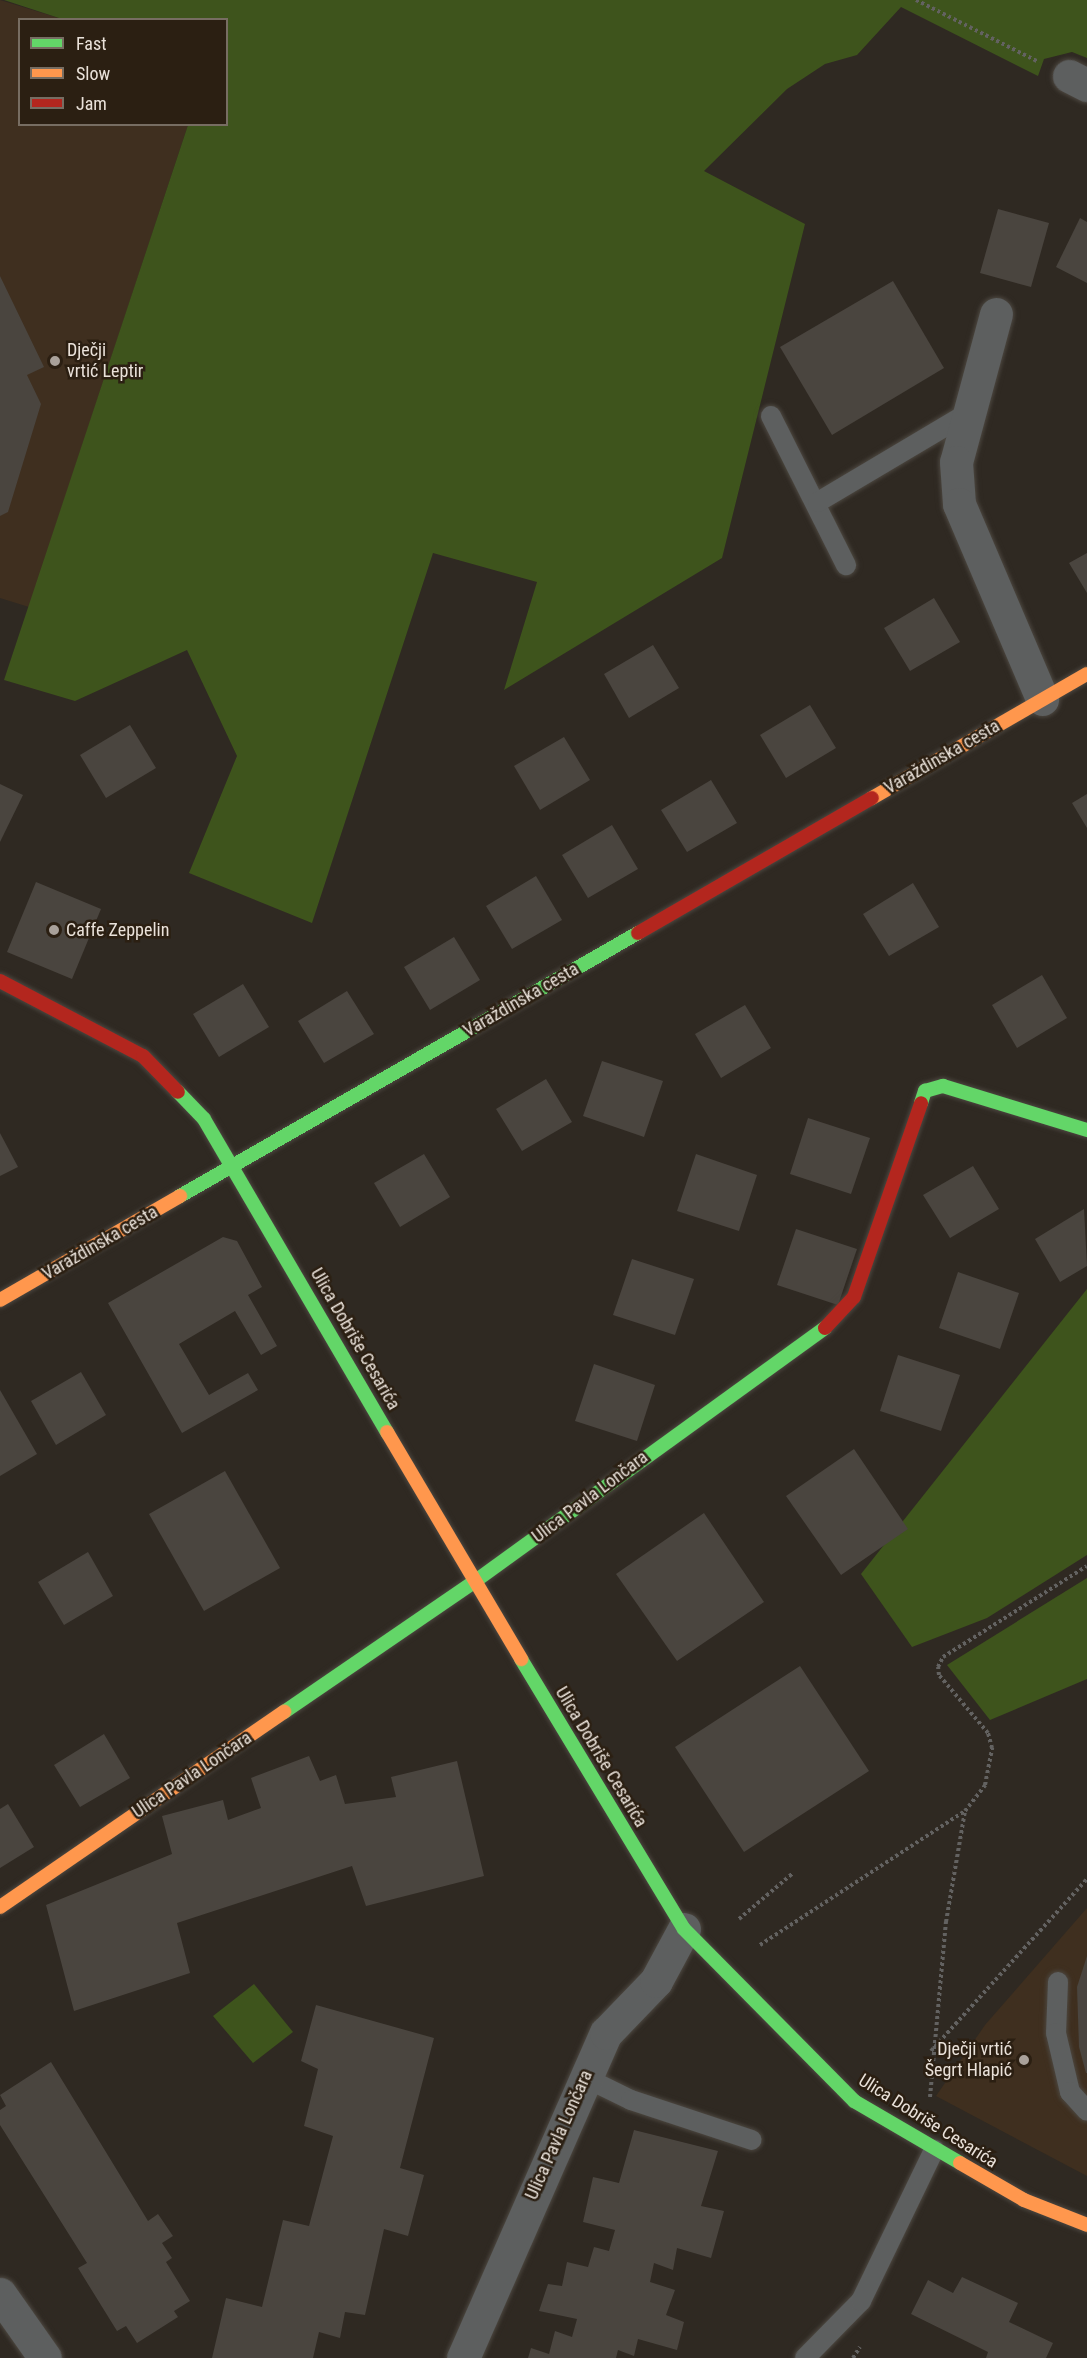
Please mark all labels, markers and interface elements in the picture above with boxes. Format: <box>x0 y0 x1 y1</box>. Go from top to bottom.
legend <box>18 18 228 126</box>
text: Fast <box>76 33 107 54</box>
text: Slow <box>76 63 110 84</box>
text: Jam <box>76 93 107 114</box>
place label: Dječji vrtić Leptir <box>67 340 143 382</box>
marker: Dječji vrtić Leptir <box>48 354 62 368</box>
street label: Varaždinska cesta <box>880 715 1004 799</box>
place label: Caffe Zeppelin <box>66 919 169 941</box>
marker: Caffe Zeppelin <box>47 923 61 937</box>
street label: Varaždinska cesta <box>459 958 583 1042</box>
street label: Varaždinska cesta <box>38 1201 162 1285</box>
street label: Ulica Dobriše Cesarića <box>306 1264 404 1414</box>
street label: Ulica Pavla Lončara <box>528 1446 652 1548</box>
street label: Ulica Dobriše Cesarića <box>551 1683 651 1831</box>
street label: Ulica Pavla Lončara <box>128 1727 256 1823</box>
place label: Dječji vrtić Šegrt Hlapić <box>925 2039 1012 2082</box>
marker: Dječji vrtić Šegrt Hlapić <box>1017 2053 1031 2067</box>
street label: Ulica Pavla Lončara <box>521 2067 597 2203</box>
street label: Ulica Dobriše Cesarića <box>854 2069 1002 2173</box>

